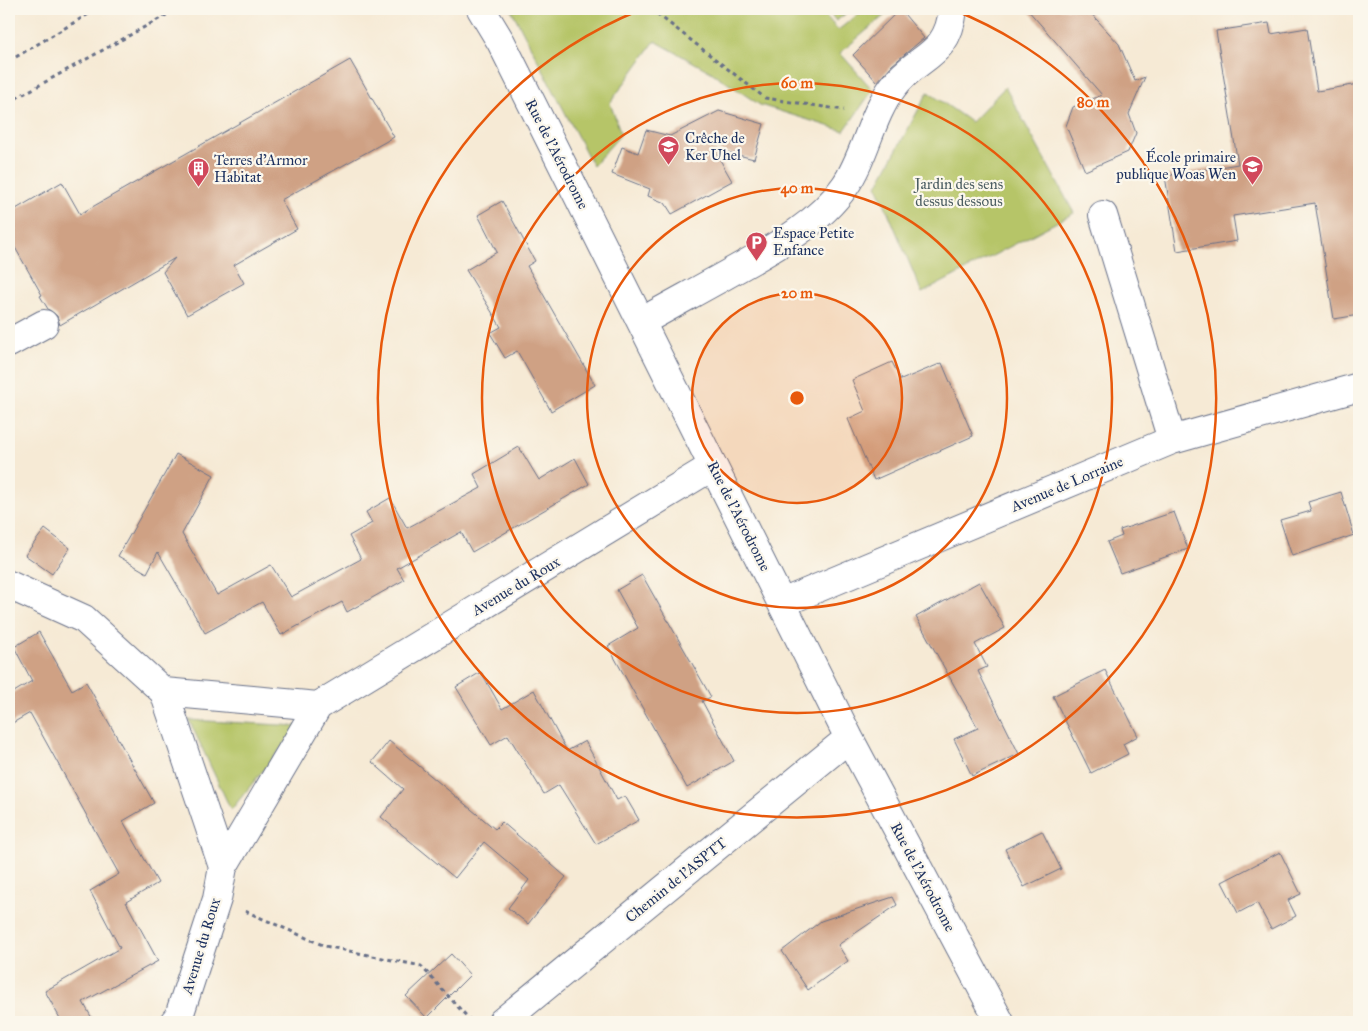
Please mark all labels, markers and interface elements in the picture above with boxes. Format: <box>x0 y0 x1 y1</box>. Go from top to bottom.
text: 60 m <box>781 74 814 92</box>
text: 80 m <box>1077 93 1110 111</box>
street label: Rue de l'Aérodrome <box>522 96 592 212</box>
place label: Crêche de Ker Uhel <box>685 129 745 164</box>
school or university icon: Crêche de Ker Uhel <box>657 135 681 166</box>
place label: École primaire publique Woas Wen <box>1115 147 1236 184</box>
place label: Terres d'Armor Habitat <box>214 151 308 186</box>
school or university icon: École primaire publique Woas Wen <box>1240 154 1264 185</box>
building icon: Terres d'Armor Habitat <box>186 157 210 188</box>
park label: Jardin des sens dessus dessous <box>913 175 1003 210</box>
text: 40 m <box>781 179 814 198</box>
place label: Espace Petite Enfance <box>773 224 854 259</box>
parking icon: Espace Petite Enfance <box>745 230 769 261</box>
text: 20 m <box>781 284 813 302</box>
centre of rings <box>788 389 806 407</box>
street label: Avenue de Lorraine <box>1007 452 1126 516</box>
street label: Rue de l'Aérodrome <box>704 458 774 574</box>
street label: Avenue du Roux <box>468 552 564 620</box>
street label: Rue de l'Aérodrome <box>887 819 959 935</box>
street label: Chemin de l'ASPTT <box>622 834 730 926</box>
street label: Avenue du Roux <box>178 895 224 997</box>

